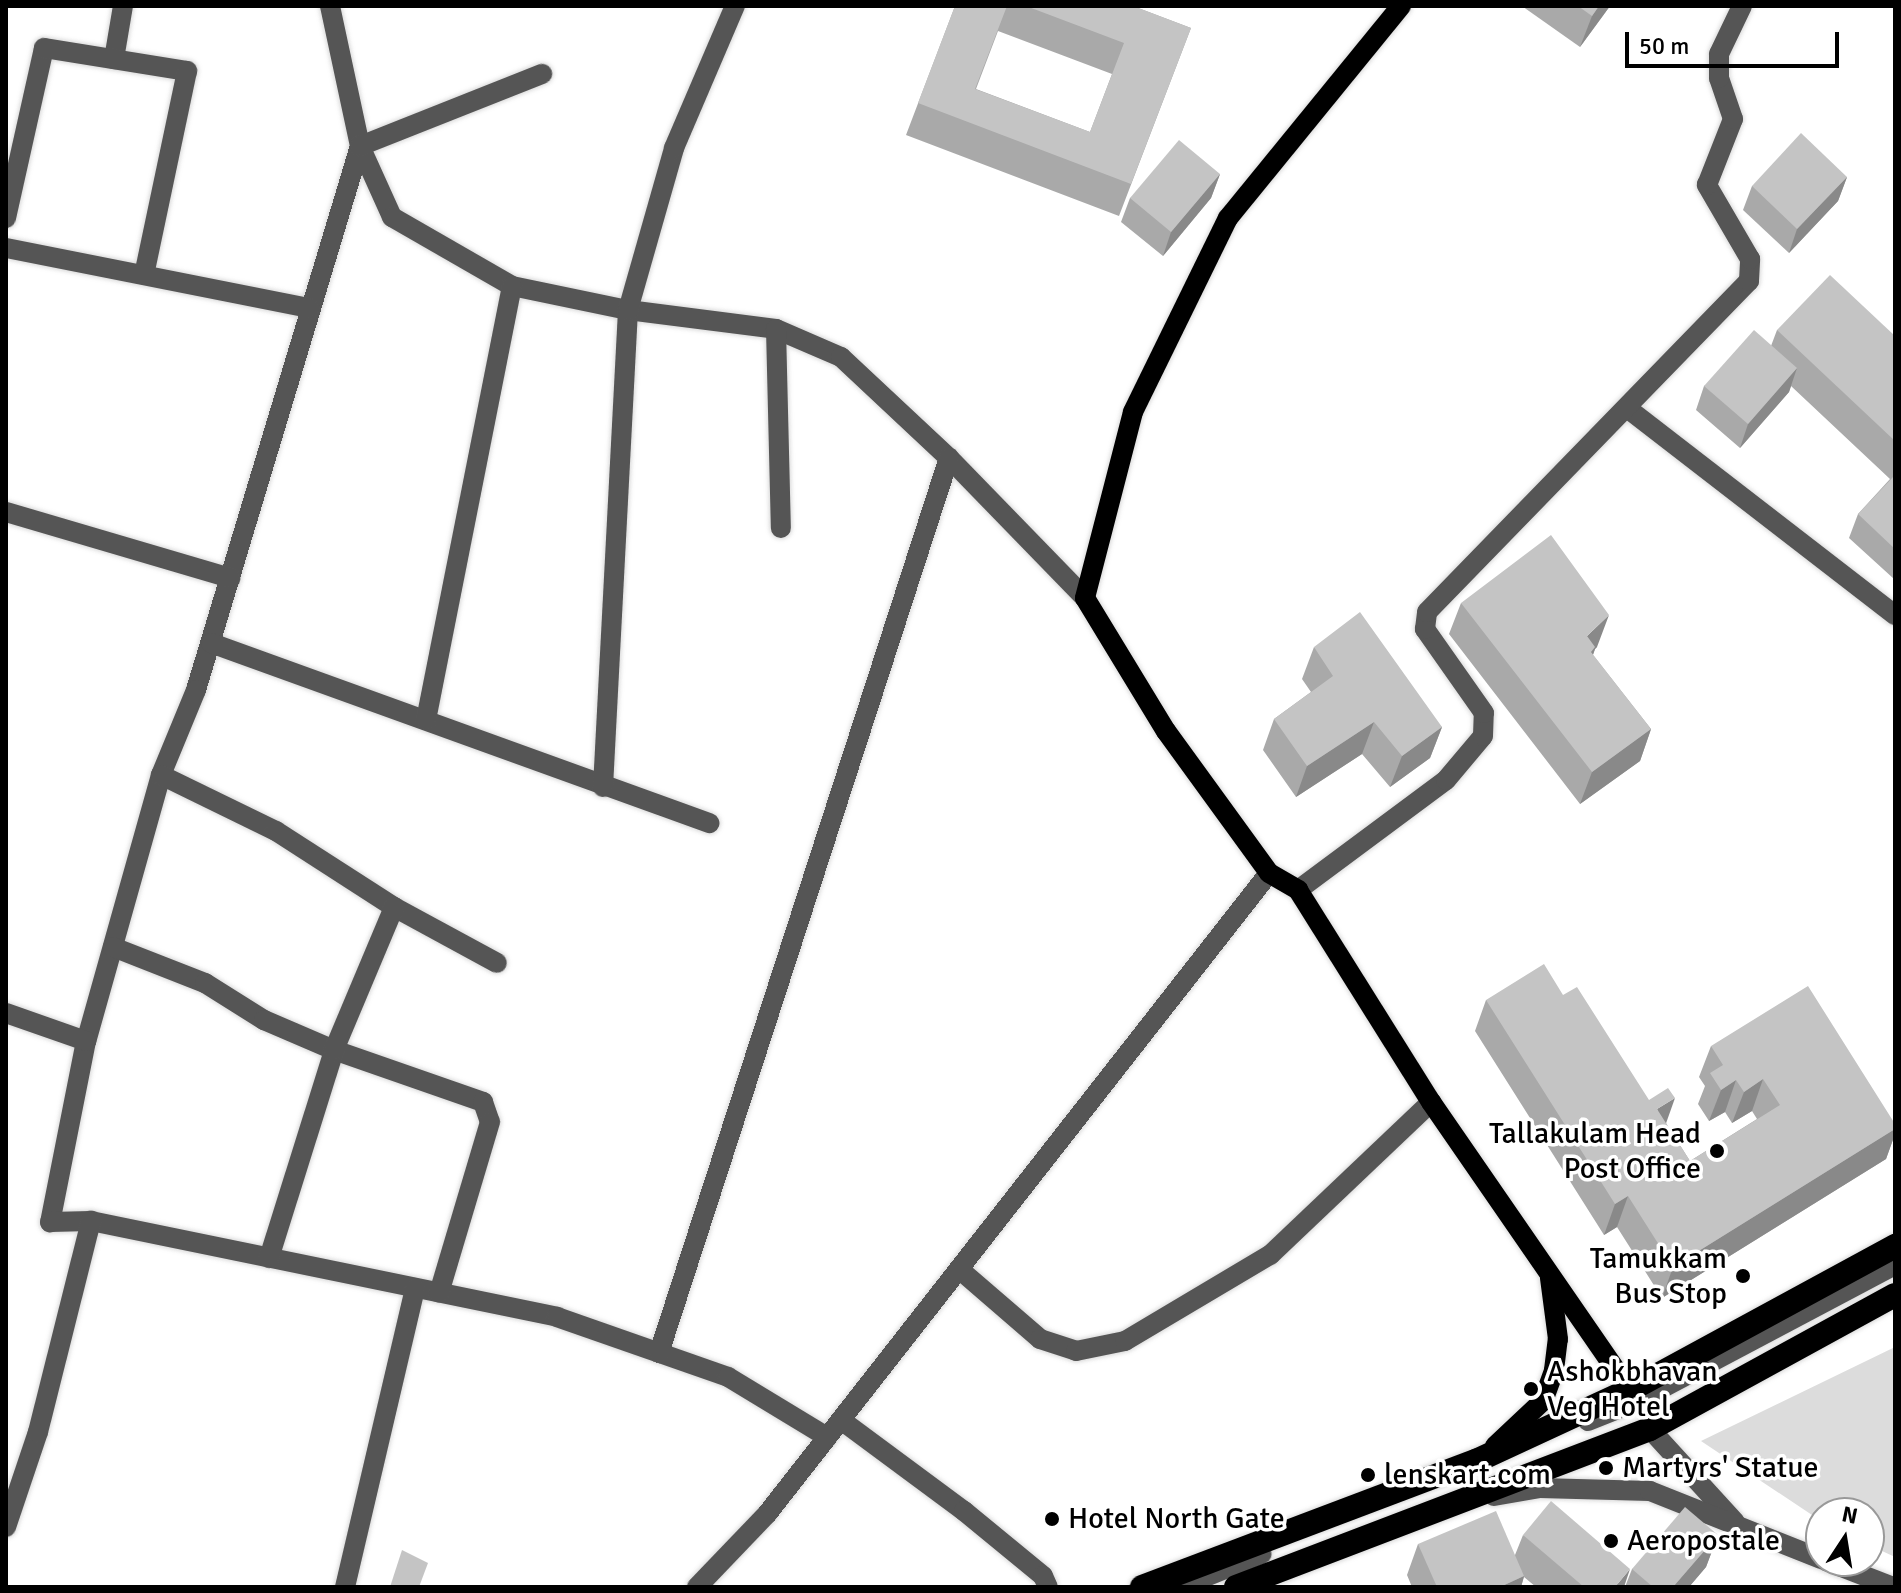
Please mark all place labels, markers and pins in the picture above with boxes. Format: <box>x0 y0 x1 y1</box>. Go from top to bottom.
place label: Tallakulam Head Post Office <box>1489 1116 1701 1186</box>
marker: Tallakulam Head Post Office <box>1708 1142 1726 1160</box>
place label: Tamukkam Bus Stop <box>1590 1241 1727 1312</box>
marker: Tamukkam Bus Stop <box>1734 1267 1752 1285</box>
place label: Ashokbhavan Veg Hotel <box>1547 1354 1718 1424</box>
marker: Ashokbhavan Veg Hotel <box>1522 1380 1540 1398</box>
place label: Martyrs' Statue <box>1622 1450 1819 1486</box>
place label: lenskart.com <box>1384 1457 1551 1493</box>
marker: Martyrs' Statue <box>1597 1459 1615 1477</box>
marker: lenskart.com <box>1359 1466 1377 1484</box>
place label: Hotel North Gate <box>1068 1501 1285 1537</box>
marker: Hotel North Gate <box>1043 1510 1061 1528</box>
place label: Aeropostale <box>1627 1523 1780 1559</box>
marker: Aeropostale <box>1602 1532 1620 1550</box>

